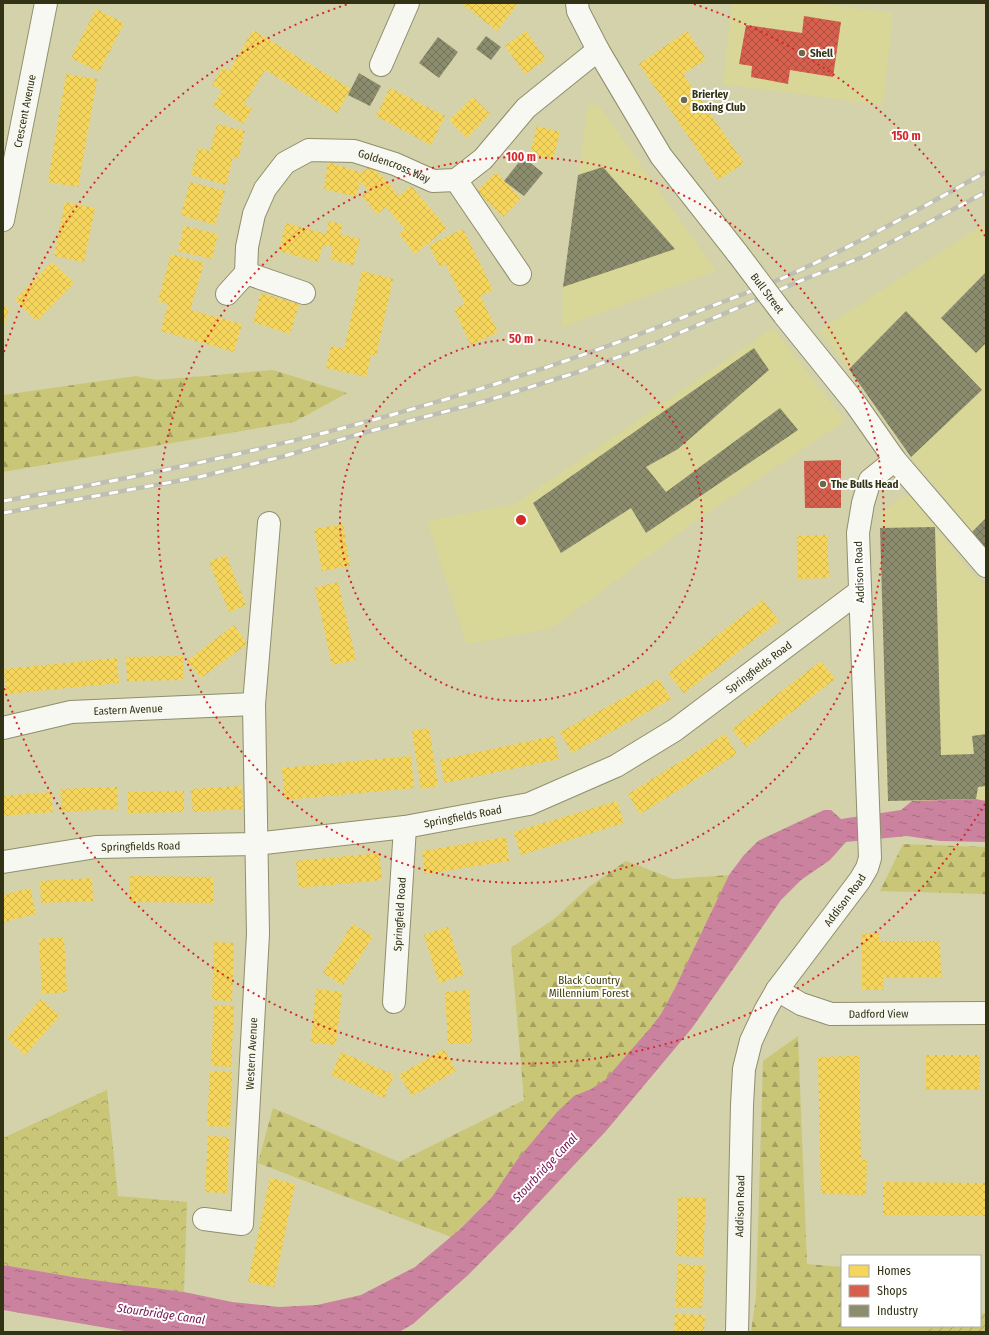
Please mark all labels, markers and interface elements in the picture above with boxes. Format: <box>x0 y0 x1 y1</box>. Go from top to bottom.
place label: Shell <box>810 47 834 60</box>
marker: Shell <box>797 48 807 58</box>
street label: Crescent Avenue <box>11 74 39 149</box>
place label: Brierley Boxing Club <box>692 88 746 114</box>
marker: Brierley Boxing Club <box>679 95 689 105</box>
text: 150 m <box>891 129 921 143</box>
street label: Goldencross Way <box>356 147 432 186</box>
text: 100 m <box>506 150 536 164</box>
street label: Bull Street <box>748 271 787 317</box>
text: 50 m <box>509 332 533 346</box>
place label: The Bulls Head <box>831 478 899 491</box>
marker: The Bulls Head <box>818 479 828 489</box>
centre of rings <box>514 513 528 527</box>
street label: Addison Road <box>852 541 867 603</box>
street label: Springfields Road <box>723 639 794 696</box>
street label: Eastern Avenue <box>93 702 163 718</box>
street label: Springfields Road <box>423 803 503 830</box>
street label: Springfields Road <box>101 839 180 854</box>
street label: Addison Road <box>821 872 869 929</box>
street label: Springfield Road <box>391 877 409 952</box>
park label: Black Country Millennium Forest <box>549 974 630 1000</box>
street label: Dadford View <box>849 1008 908 1021</box>
street label: Western Avenue <box>243 1017 260 1090</box>
water label: Stourbridge Canal <box>509 1131 580 1206</box>
street label: Addison Road <box>733 1175 747 1237</box>
legend <box>841 1255 981 1327</box>
text: Homes <box>877 1264 911 1278</box>
text: Shops <box>877 1284 907 1298</box>
water label: Stourbridge Canal <box>115 1301 206 1327</box>
text: Industry <box>877 1304 918 1318</box>

